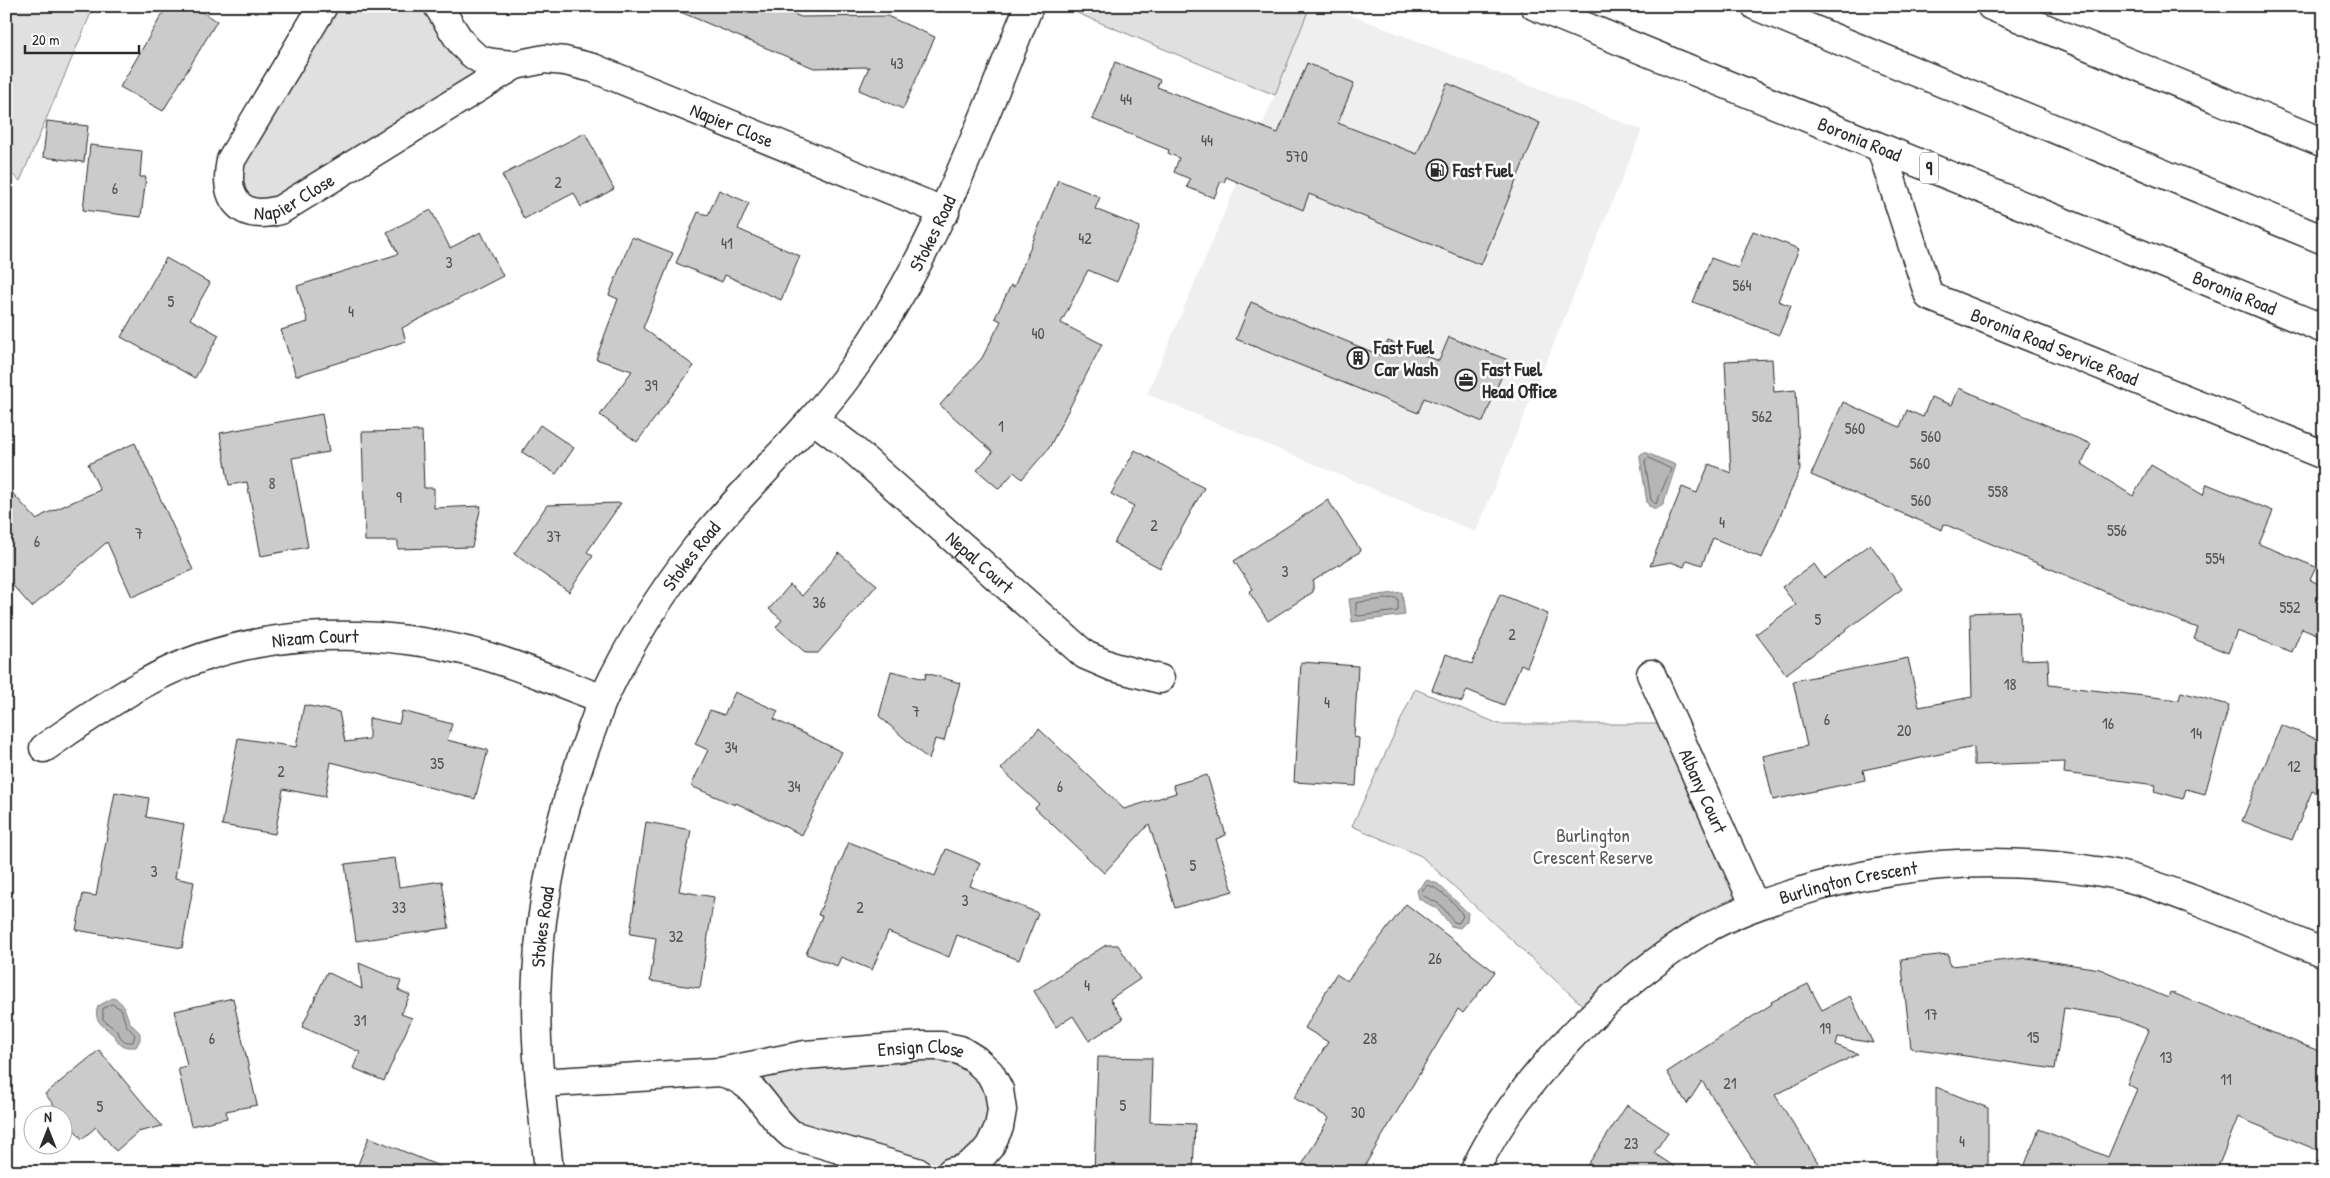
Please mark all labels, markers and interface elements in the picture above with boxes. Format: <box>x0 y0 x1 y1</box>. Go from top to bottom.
scale bar <box>25 22 139 54</box>
text: 20 m <box>32 29 59 50</box>
house number: 43 <box>890 52 904 74</box>
house number: 44 <box>1120 88 1132 110</box>
street label: Napier Close <box>687 96 778 154</box>
street label: Boronia Road <box>1814 110 1906 168</box>
house number: 44 <box>1201 129 1213 151</box>
house number: 570 <box>1286 145 1308 167</box>
road number: 9 <box>1920 152 1938 184</box>
place label: Fast Fuel <box>1452 157 1514 183</box>
fuel station icon: Fast Fuel <box>1425 158 1449 182</box>
street label: Napier Close <box>254 166 339 226</box>
house number: 2 <box>554 171 562 193</box>
house number: 6 <box>112 177 118 199</box>
street label: Stokes Road <box>903 191 962 275</box>
house number: 42 <box>1078 227 1092 249</box>
house number: 41 <box>721 232 733 254</box>
house number: 3 <box>445 251 453 273</box>
street label: Boronia Road <box>2189 264 2281 321</box>
house number: 564 <box>1732 274 1752 296</box>
house number: 5 <box>168 290 175 312</box>
house number: 4 <box>348 300 354 322</box>
street label: Boronia Road Service Road <box>1967 301 2143 392</box>
house number: 40 <box>1031 322 1045 344</box>
place label: Fast Fuel Car Wash <box>1373 334 1438 382</box>
building icon: Fast Fuel Car Wash <box>1346 346 1370 370</box>
place label: Fast Fuel Head Office <box>1481 356 1558 404</box>
office icon: Fast Fuel Head Office <box>1454 368 1478 392</box>
house number: 39 <box>644 374 658 396</box>
house number: 562 <box>1752 405 1773 427</box>
house number: 1 <box>998 415 1004 437</box>
house number: 560 <box>1845 417 1865 439</box>
house number: 560 <box>1921 425 1941 447</box>
house number: 560 <box>1910 452 1930 474</box>
house number: 8 <box>269 472 276 494</box>
house number: 558 <box>1988 480 2008 502</box>
house number: 9 <box>396 486 402 508</box>
house number: 560 <box>1911 489 1931 511</box>
house number: 4 <box>1719 511 1725 533</box>
house number: 2 <box>1150 514 1158 536</box>
street label: Stokes Road <box>656 515 726 596</box>
house number: 556 <box>2107 519 2127 541</box>
house number: 7 <box>135 522 143 544</box>
house number: 37 <box>546 525 562 547</box>
street label: Nepal Court <box>941 525 1020 599</box>
house number: 6 <box>34 530 40 552</box>
house number: 554 <box>2205 547 2225 569</box>
house number: 3 <box>1281 560 1289 582</box>
house number: 36 <box>812 591 826 613</box>
house number: 552 <box>2279 596 2301 618</box>
house number: 5 <box>1815 608 1822 630</box>
street label: Nizam Court <box>270 623 359 654</box>
house number: 2 <box>1508 623 1516 645</box>
house number: 18 <box>2004 673 2016 695</box>
house number: 4 <box>1324 691 1330 713</box>
house number: 7 <box>912 700 920 722</box>
house number: 6 <box>1824 708 1830 730</box>
house number: 16 <box>2102 712 2114 734</box>
house number: 20 <box>1897 719 1911 741</box>
house number: 14 <box>2190 722 2202 744</box>
house number: 34 <box>724 736 738 758</box>
street label: Albany Court <box>1673 744 1734 838</box>
house number: 35 <box>430 752 444 774</box>
house number: 12 <box>2287 755 2301 777</box>
house number: 2 <box>277 760 285 782</box>
house number: 34 <box>787 775 801 797</box>
house number: 6 <box>1057 775 1063 797</box>
park label: Burlington Crescent Reserve <box>1533 822 1654 870</box>
house number: 5 <box>1190 854 1197 876</box>
street label: Burlington Crescent <box>1776 854 1919 910</box>
house number: 3 <box>150 860 158 882</box>
street label: Stokes Road <box>525 884 560 968</box>
house number: 3 <box>961 889 969 911</box>
house number: 33 <box>392 896 406 918</box>
house number: 2 <box>856 896 864 918</box>
house number: 32 <box>669 925 684 947</box>
house number: 26 <box>1428 947 1442 969</box>
house number: 4 <box>1084 974 1090 996</box>
house number: 17 <box>1924 1003 1938 1025</box>
house number: 31 <box>354 1009 367 1031</box>
house number: 19 <box>1819 1017 1831 1039</box>
house number: 15 <box>2027 1026 2040 1048</box>
house number: 6 <box>209 1027 215 1049</box>
house number: 28 <box>1363 1027 1377 1049</box>
street label: Ensign Close <box>877 1033 972 1064</box>
house number: 13 <box>2160 1046 2172 1068</box>
house number: 11 <box>2220 1068 2232 1090</box>
house number: 21 <box>1723 1072 1737 1094</box>
house number: 5 <box>1120 1094 1127 1116</box>
house number: 5 <box>97 1095 104 1117</box>
house number: 30 <box>1351 1101 1365 1123</box>
north arrow <box>22 1106 72 1156</box>
text: N <box>44 1107 52 1126</box>
house number: 4 <box>1959 1130 1965 1152</box>
house number: 23 <box>1624 1132 1638 1154</box>

